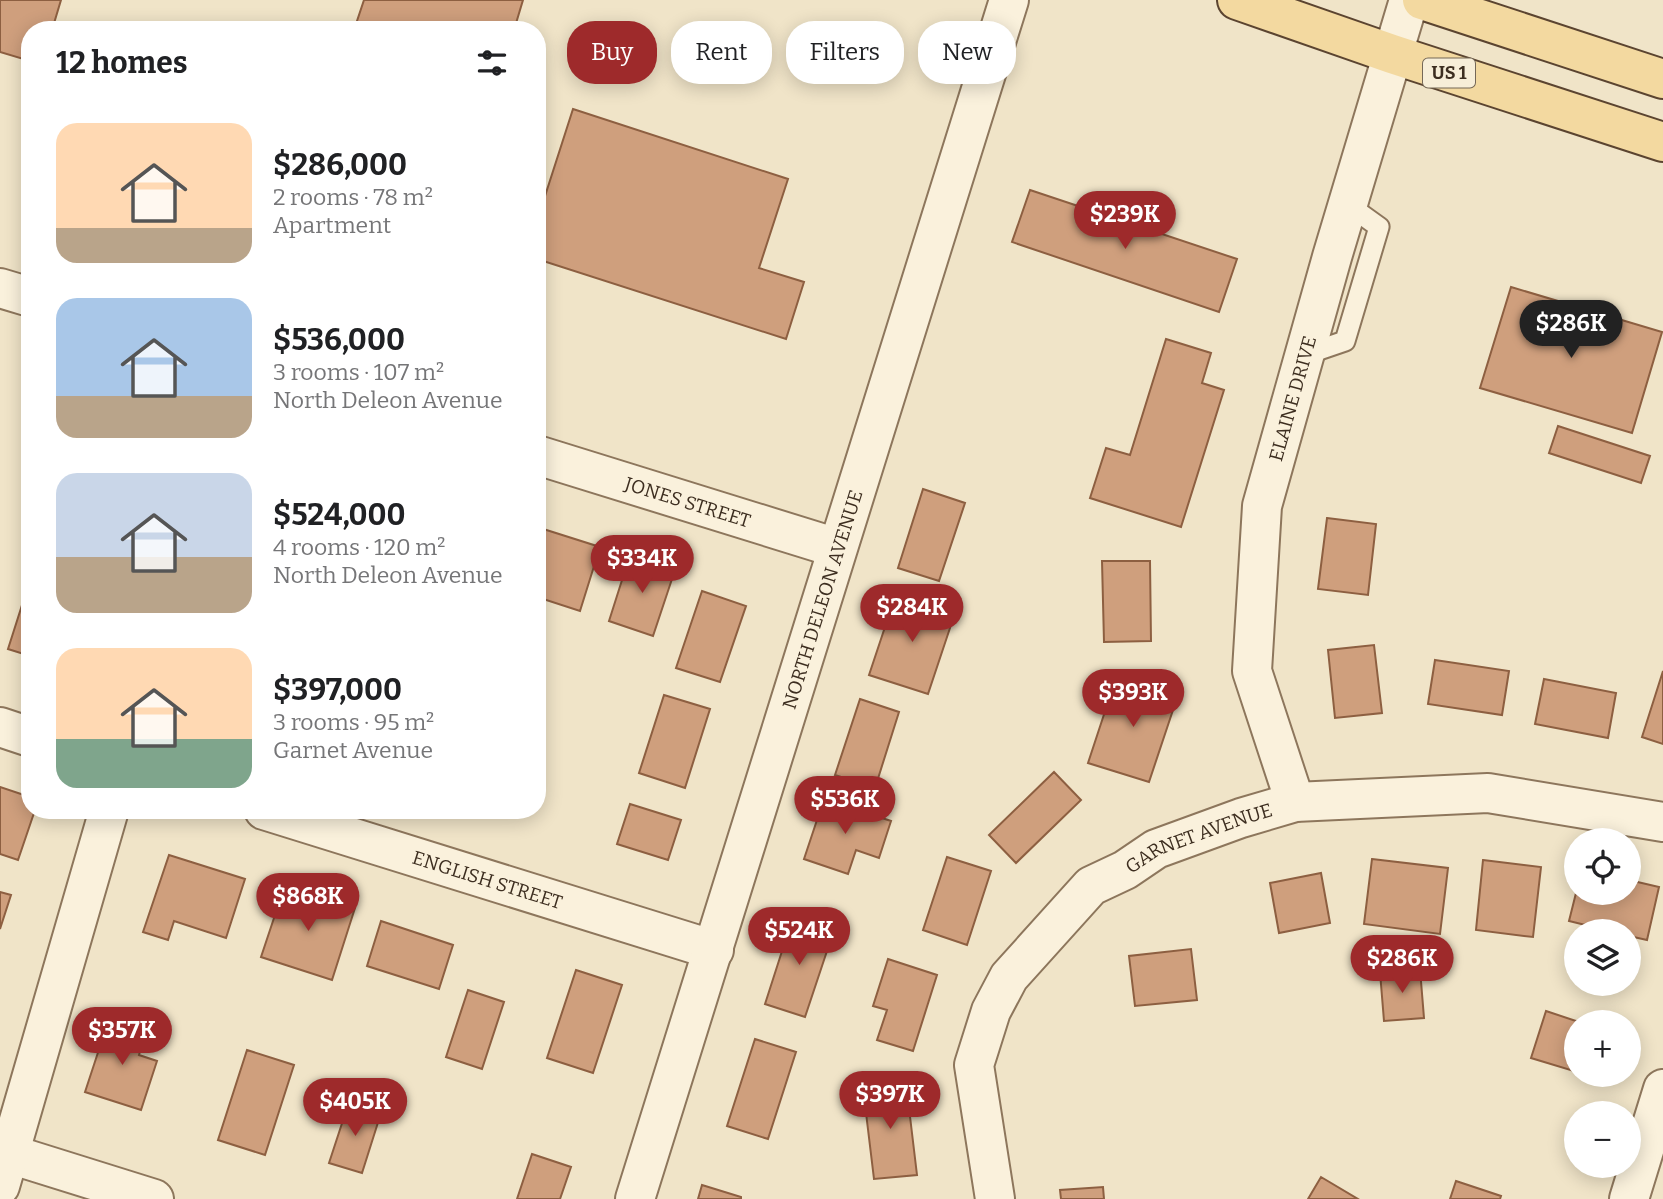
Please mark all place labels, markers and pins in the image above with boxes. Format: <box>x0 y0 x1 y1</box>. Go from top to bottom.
pin: $239K <box>1076 191 1174 251</box>
pin: $286K <box>1522 300 1620 360</box>
pin: $334K <box>593 536 691 595</box>
pin: $284K <box>863 584 961 644</box>
pin: $393K <box>1084 670 1182 729</box>
pin: $536K <box>796 776 894 836</box>
pin: $868K <box>259 874 357 933</box>
pin: $524K <box>750 908 848 967</box>
pin: $286K <box>1353 936 1451 995</box>
pin: $357K <box>73 1007 171 1067</box>
pin: $397K <box>841 1072 939 1131</box>
pin: $405K <box>306 1078 404 1138</box>

